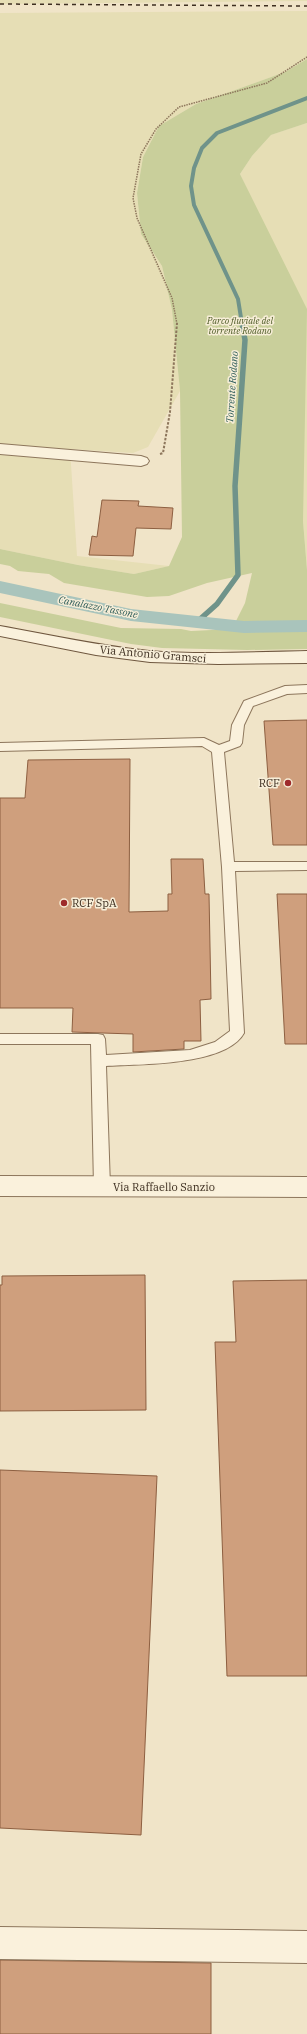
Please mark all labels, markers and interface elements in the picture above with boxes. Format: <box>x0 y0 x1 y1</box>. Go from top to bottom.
park label: Parco fluviale del torrente Rodano <box>206 315 273 336</box>
water label: Torrente Rodano <box>223 351 241 423</box>
water label: Canalazzo Tassone <box>57 593 139 621</box>
street label: Via Antonio Gramsci <box>99 642 207 666</box>
place label: RCF <box>259 776 280 790</box>
marker: RCF <box>283 778 293 788</box>
place label: RCF SpA <box>72 896 117 910</box>
marker: RCF SpA <box>59 898 69 908</box>
street label: Via Raffaello Sanzio <box>113 1180 215 1194</box>

